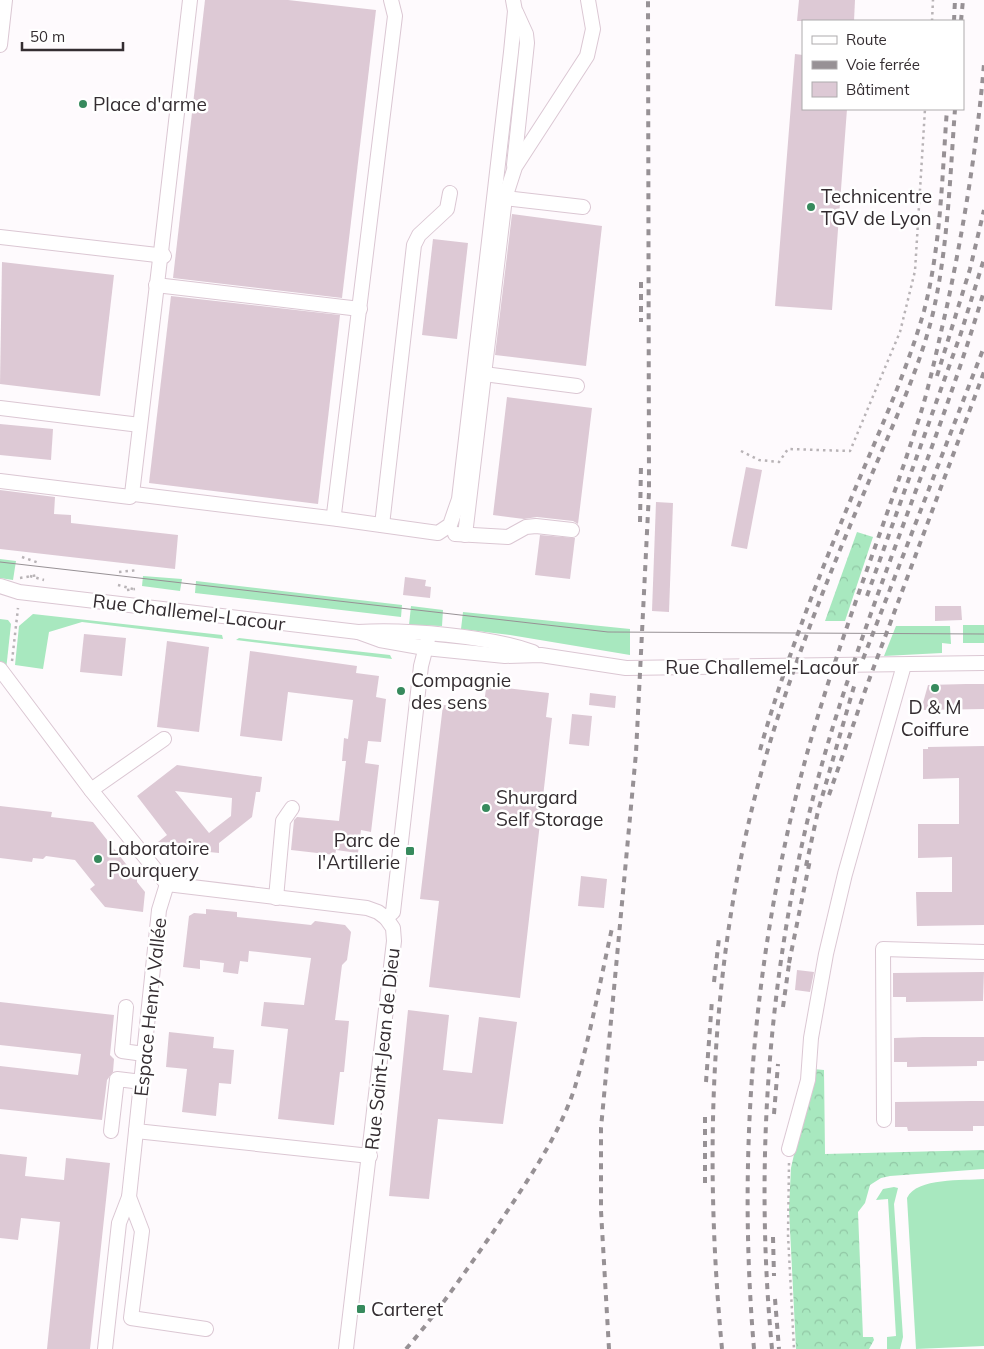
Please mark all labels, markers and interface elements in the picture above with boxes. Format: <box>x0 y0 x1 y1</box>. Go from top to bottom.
scale bar <box>22 20 124 52</box>
legend <box>802 20 964 110</box>
text: 50 m <box>30 27 65 46</box>
text: Route <box>846 30 887 49</box>
text: Voie ferrée <box>846 55 920 74</box>
text: Bâtiment <box>846 80 909 99</box>
place label: Place d'arme <box>93 92 207 116</box>
marker: Place d'arme <box>77 98 89 110</box>
place label: Technicentre TGV de Lyon <box>821 184 932 230</box>
marker: Technicentre TGV de Lyon <box>805 201 817 213</box>
street label: Rue Challemel-Lacour <box>91 588 287 636</box>
street label: Rue Challemel-Lacour <box>665 655 859 679</box>
place label: Compagnie des sens <box>411 668 511 714</box>
marker: D & M Coiffure <box>929 682 941 694</box>
marker: Compagnie des sens <box>395 685 407 697</box>
place label: D & M Coiffure <box>901 695 969 741</box>
place label: Shurgard Self Storage <box>496 785 603 831</box>
marker: Shurgard Self Storage <box>480 802 492 814</box>
place label: Parc de l'Artillerie <box>318 828 400 874</box>
place label: Laboratoire Pourquery <box>108 836 209 882</box>
marker: Parc de l'Artillerie <box>404 845 416 857</box>
marker: Laboratoire Pourquery <box>92 853 104 865</box>
street label: Espace Henry Vallée <box>129 916 171 1098</box>
street label: Rue Saint-Jean de Dieu <box>359 947 405 1151</box>
place label: Carteret <box>371 1297 443 1321</box>
marker: Carteret <box>355 1303 367 1315</box>

